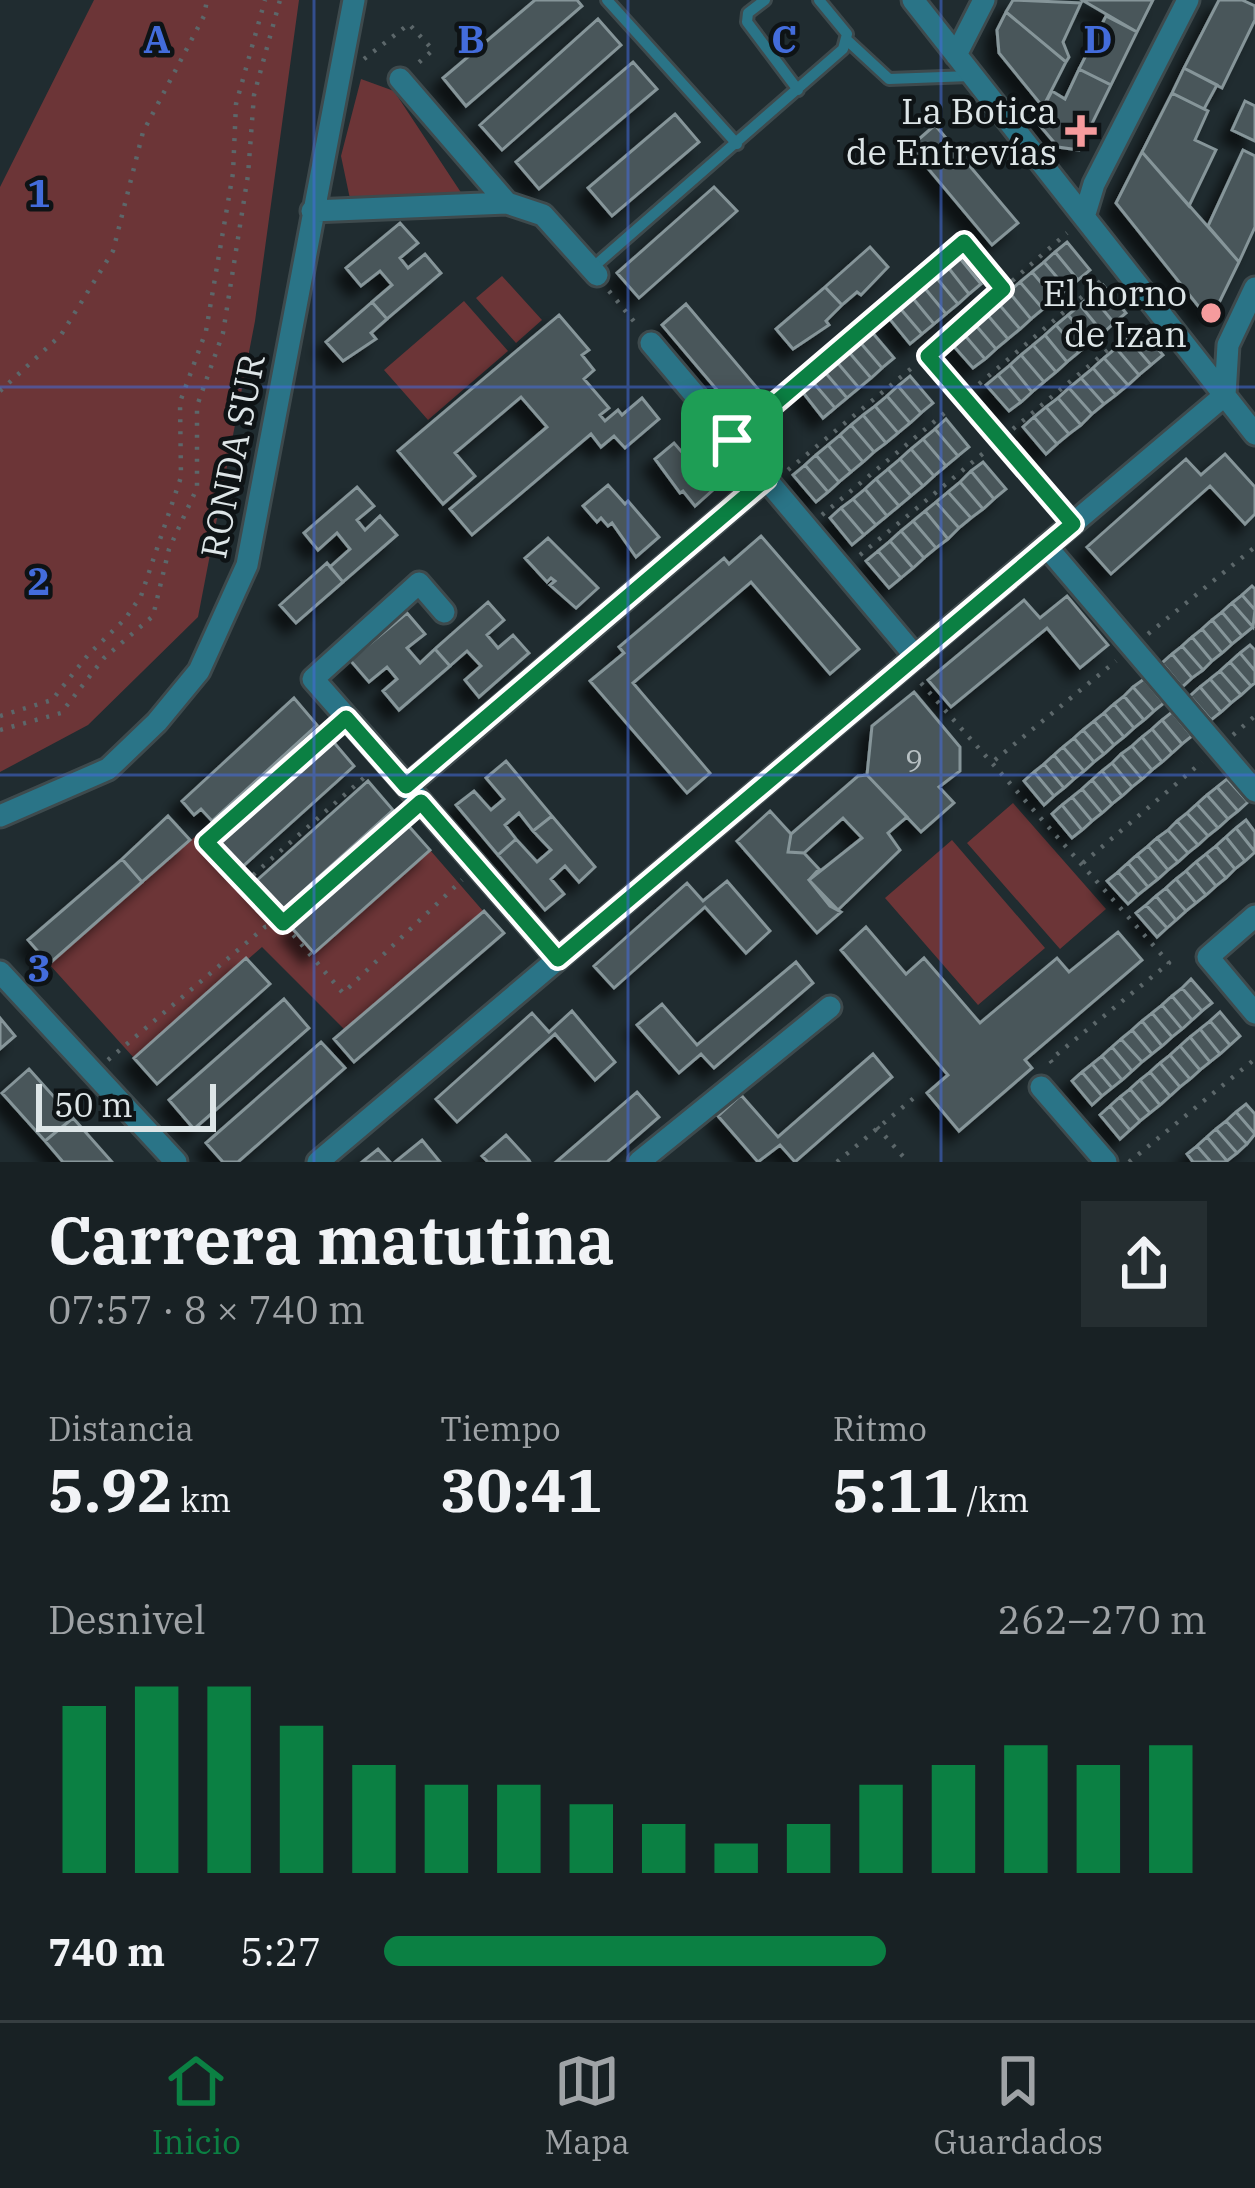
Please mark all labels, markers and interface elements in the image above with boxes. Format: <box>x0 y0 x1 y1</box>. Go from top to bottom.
text: A <box>143 13 171 64</box>
text: B <box>457 13 485 64</box>
text: C <box>771 13 797 64</box>
text: D <box>1083 13 1113 64</box>
place label: La Botica de Entrevías <box>846 87 1057 175</box>
marker: La Botica de Entrevías <box>1068 118 1094 144</box>
text: 1 <box>27 167 51 218</box>
place label: El horno de Izan <box>1043 269 1187 357</box>
marker: El horno de Izan <box>1198 300 1224 326</box>
street label: RONDA SUR <box>189 350 275 562</box>
pin <box>681 389 783 491</box>
icon: arrive <box>699 407 765 473</box>
text: 2 <box>27 555 51 606</box>
house number: 9 <box>905 740 923 779</box>
text: 3 <box>27 942 51 993</box>
scale bar <box>36 1078 216 1131</box>
text: 50 m <box>54 1083 133 1126</box>
text: Carrera matutina <box>48 1196 615 1282</box>
button: share <box>1081 1201 1207 1327</box>
text: 07:57 · 8 × 740 m <box>48 1284 365 1335</box>
text: Distancia <box>48 1407 194 1450</box>
text: Tiempo <box>440 1407 561 1450</box>
text: Ritmo <box>833 1407 927 1450</box>
text: 5.92 <box>48 1450 173 1529</box>
text: 30:41 <box>440 1450 603 1529</box>
text: 5:11 <box>833 1450 959 1529</box>
text: km <box>173 1478 231 1521</box>
text: /km <box>959 1478 1029 1521</box>
text: Desnivel <box>48 1594 206 1645</box>
text: 262–270 m <box>997 1594 1207 1645</box>
text: 740 m <box>48 1926 165 1977</box>
text: 5:27 <box>240 1926 321 1977</box>
tab: Inicio <box>152 2048 241 2163</box>
tab: Mapa <box>544 2048 630 2163</box>
tab: Guardados <box>933 2048 1103 2163</box>

